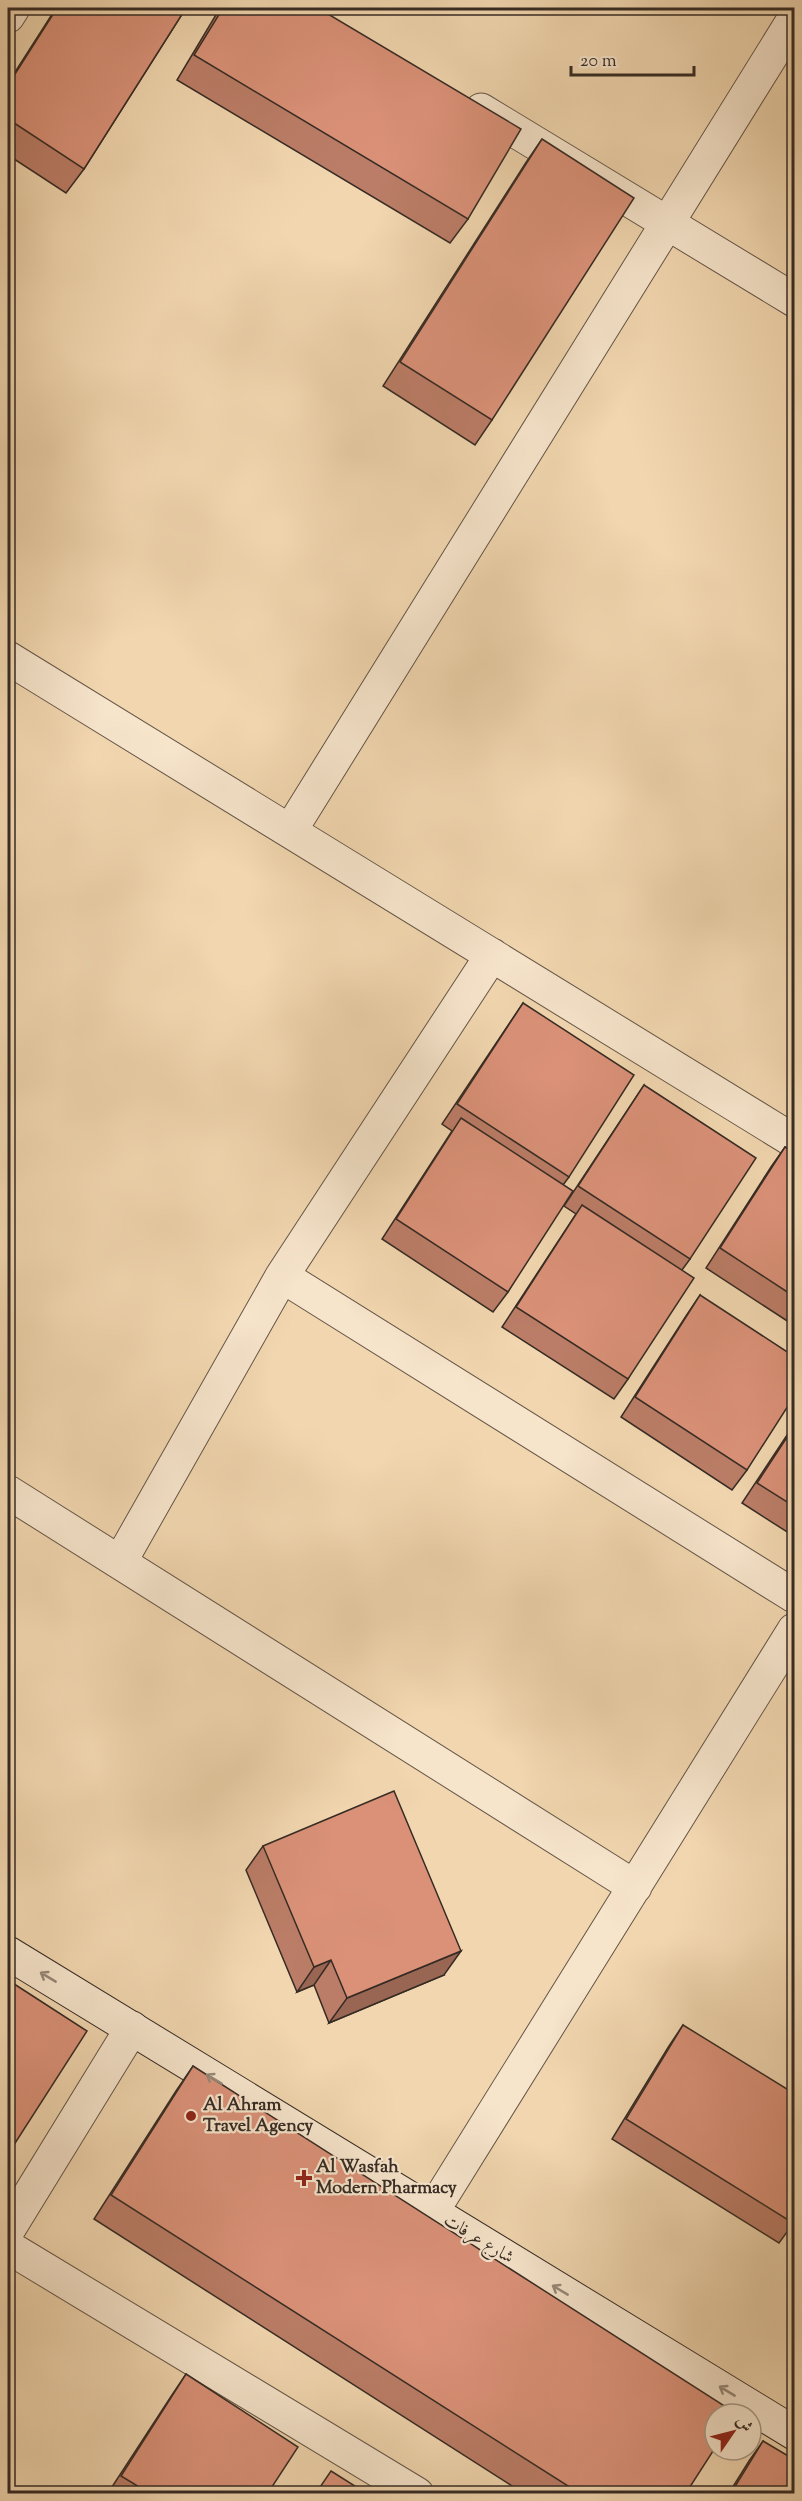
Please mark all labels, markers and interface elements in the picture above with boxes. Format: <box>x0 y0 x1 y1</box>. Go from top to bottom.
scale bar <box>571 39 694 77</box>
text: 20 m <box>580 49 617 75</box>
one-way arrow <box>40 1971 57 1983</box>
one-way arrow <box>206 2072 223 2084</box>
place label: Al Ahram Travel Agency <box>203 2093 313 2140</box>
marker: Al Ahram Travel Agency <box>184 2109 198 2123</box>
place label: Al Wasfah Modern Pharmacy <box>316 2155 457 2202</box>
marker: Al Wasfah Modern Pharmacy <box>297 2171 311 2185</box>
street label: شارع عرفات <box>438 2209 518 2271</box>
one-way arrow <box>552 2283 569 2295</box>
one-way arrow <box>719 2385 736 2397</box>
north arrow <box>703 2402 763 2462</box>
text: ش <box>729 2412 757 2438</box>

